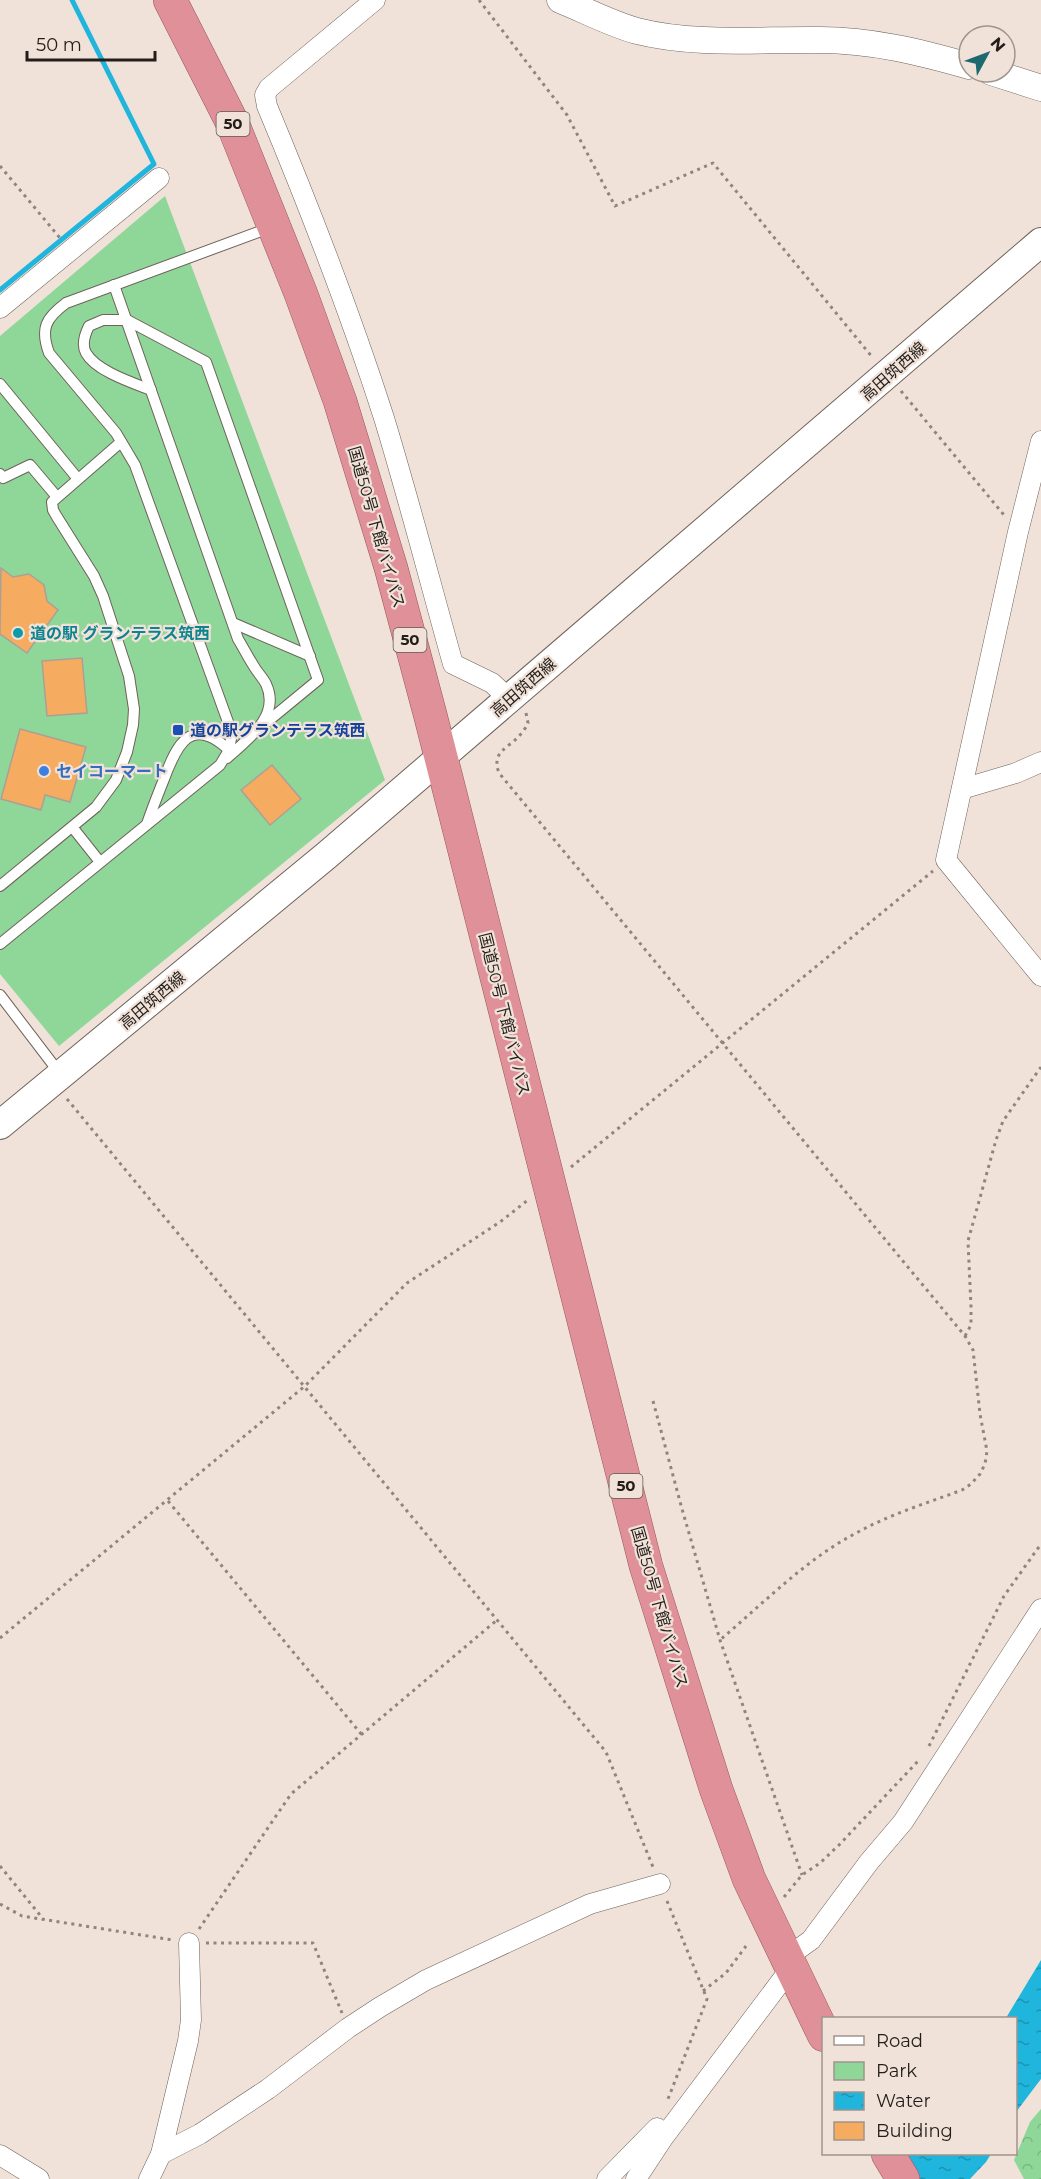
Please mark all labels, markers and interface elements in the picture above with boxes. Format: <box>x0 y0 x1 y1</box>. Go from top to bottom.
scale bar <box>27 24 154 62</box>
north arrow <box>957 24 1017 84</box>
text: N <box>987 33 1009 56</box>
text: 50 m <box>36 34 82 56</box>
road number: 50 <box>216 112 250 136</box>
street label: 高田筑西線 <box>857 338 930 405</box>
street label: 国道50号 下館バイパス <box>344 444 409 610</box>
place label: 道の駅 グランテラス筑西 <box>30 624 210 643</box>
marker: 道の駅 グランテラス筑西 <box>11 626 25 640</box>
road number: 50 <box>394 628 426 652</box>
street label: 高田筑西線 <box>487 654 560 721</box>
place label: 道の駅グランテラス筑西 <box>190 721 366 740</box>
marker: 道の駅グランテラス筑西 <box>171 723 185 737</box>
place label: セイコーマート <box>56 762 168 781</box>
marker: セイコーマート <box>37 764 51 778</box>
street label: 国道50号 下館バイパス <box>475 931 534 1098</box>
street label: 高田筑西線 <box>116 967 189 1033</box>
road number: 50 <box>610 1474 642 1498</box>
street label: 国道50号 下館バイパス <box>627 1524 692 1690</box>
legend <box>822 2017 1017 2155</box>
text: Road <box>876 2030 923 2052</box>
text: Park <box>876 2060 917 2082</box>
text: Water <box>876 2090 931 2112</box>
text: Building <box>876 2120 953 2142</box>

